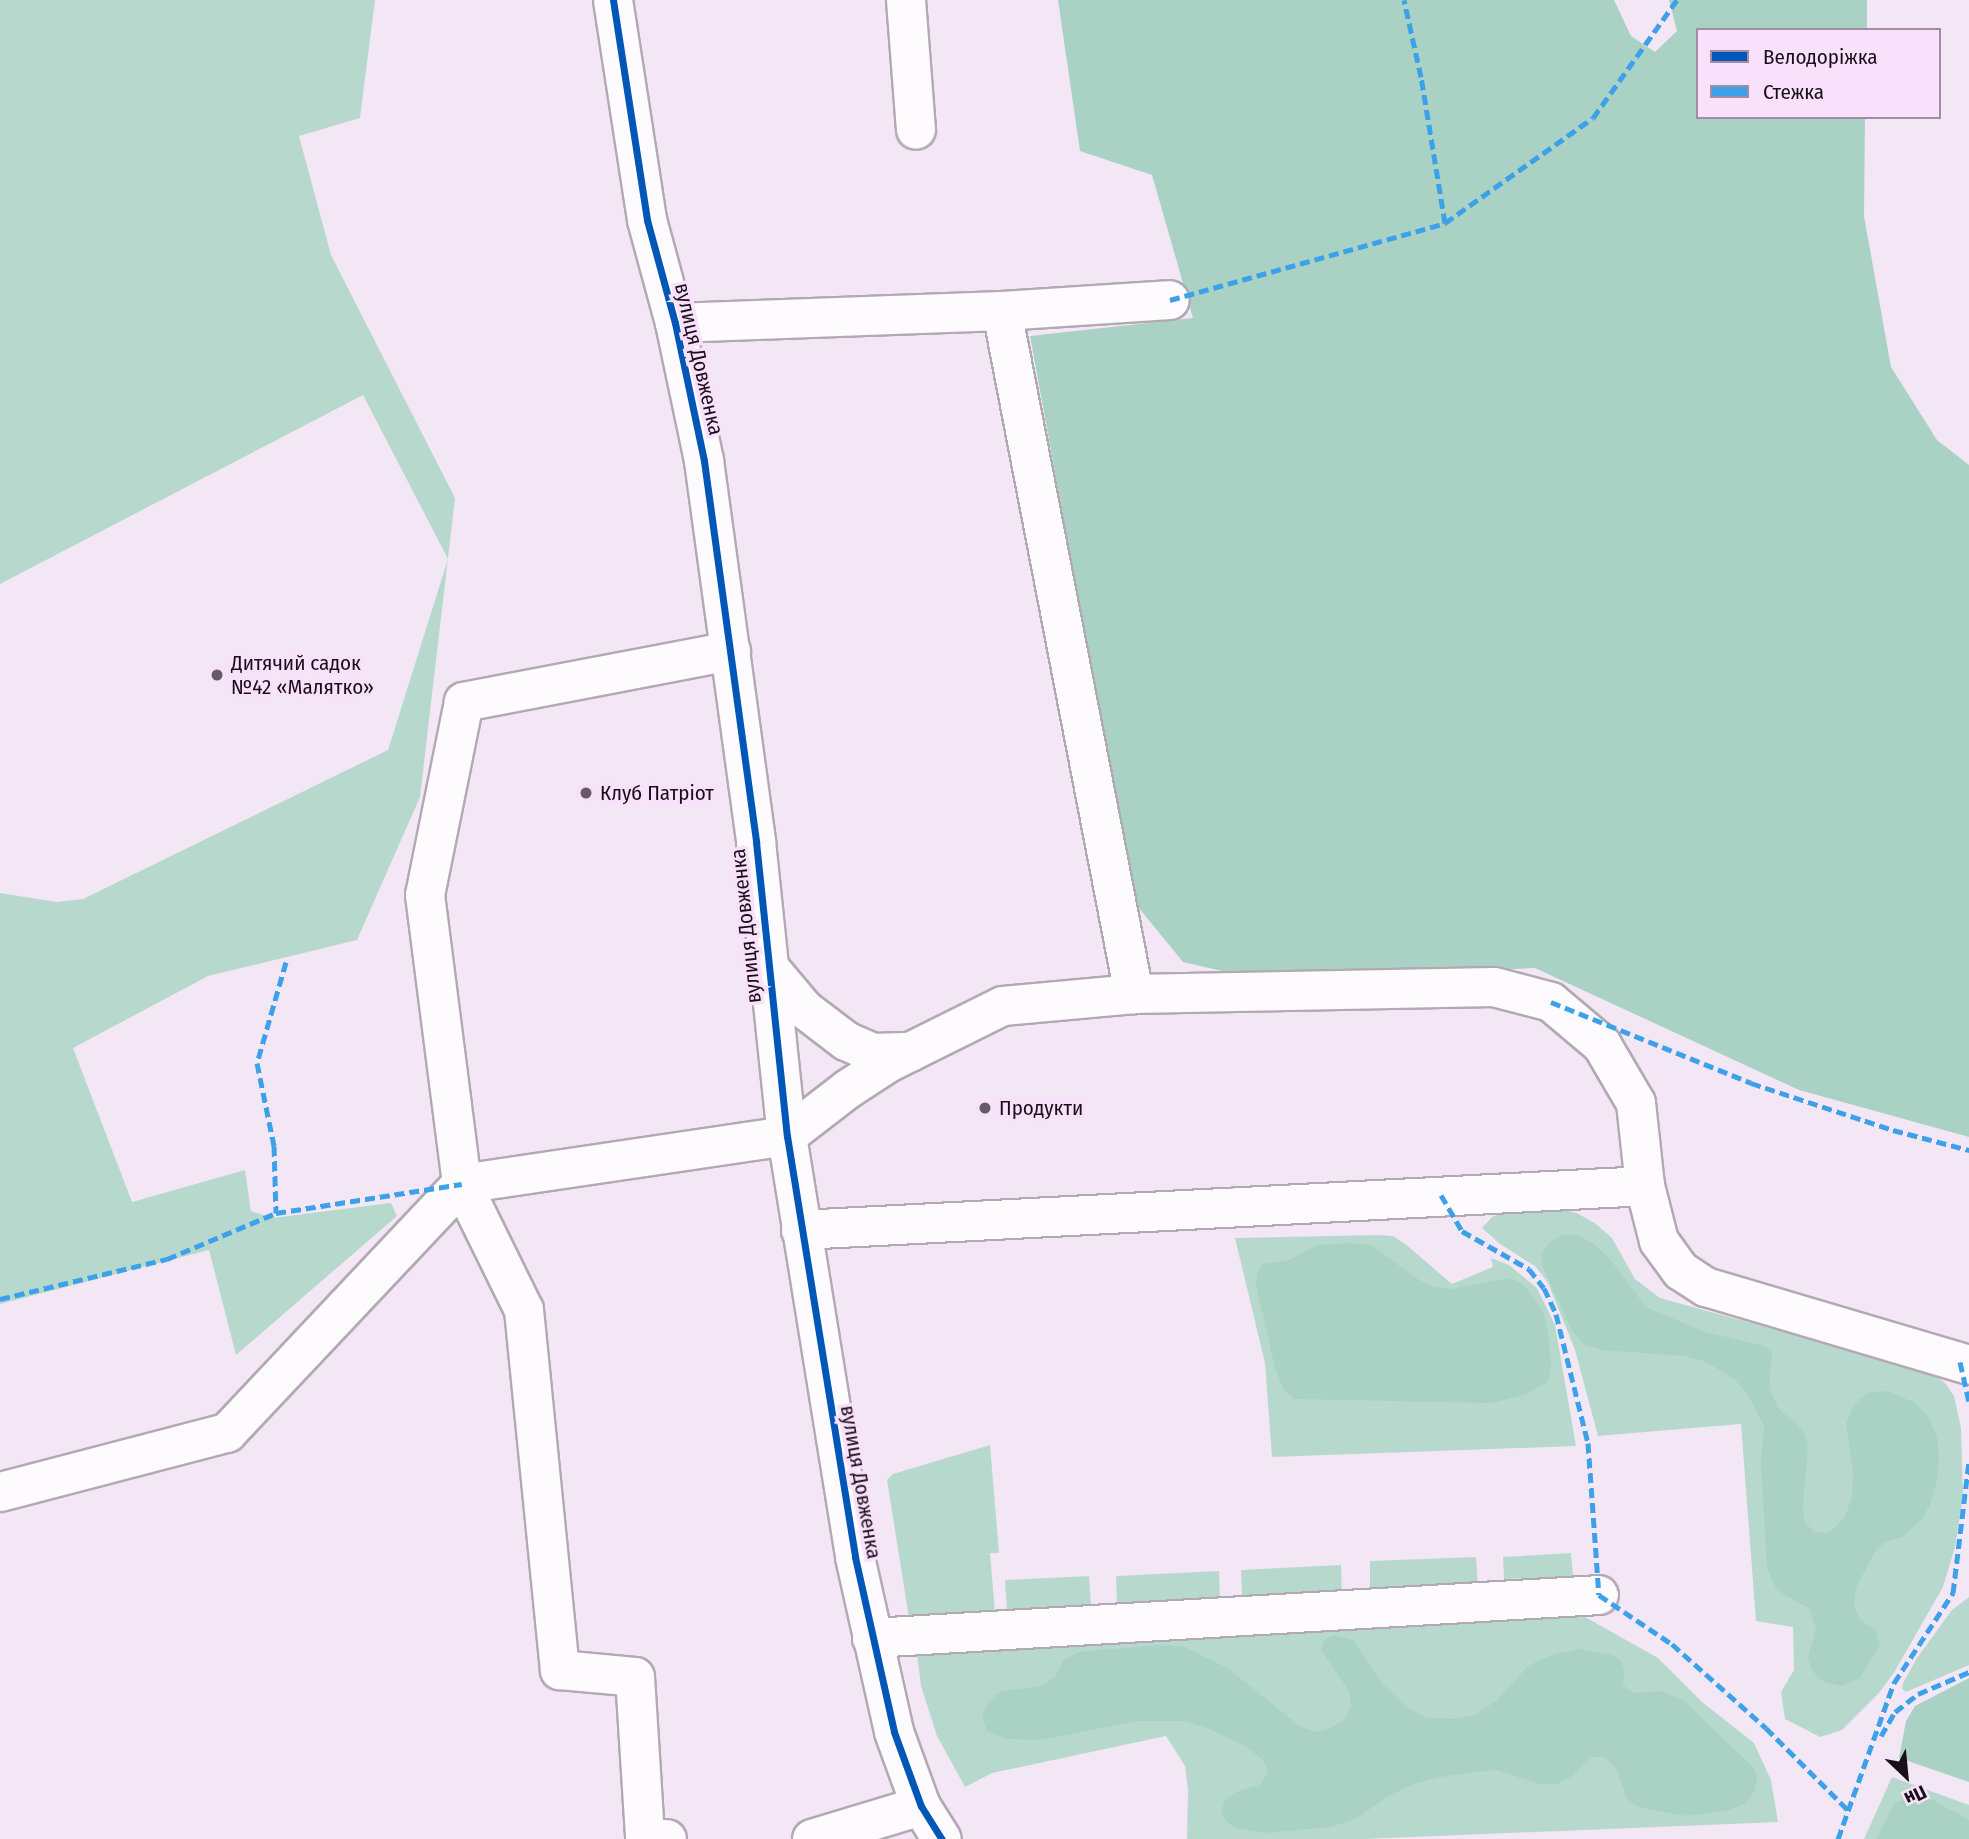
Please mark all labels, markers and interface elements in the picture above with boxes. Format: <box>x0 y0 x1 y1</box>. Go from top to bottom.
legend <box>1696 28 1941 119</box>
text: Велодоріжка <box>1763 44 1878 70</box>
text: Стежка <box>1763 79 1824 105</box>
street label: вулиця Довженка <box>669 280 729 438</box>
place label: Дитячий садок №42 «Малятко» <box>231 650 374 700</box>
marker: Дитячий садок №42 «Малятко» <box>209 667 225 683</box>
place label: Клуб Патріот <box>600 780 714 806</box>
marker: Клуб Патріот <box>578 785 594 801</box>
street label: вулиця Довженка <box>725 847 767 1005</box>
place label: Продукти <box>999 1095 1083 1121</box>
marker: Продукти <box>977 1100 993 1116</box>
street label: вулиця Довженка <box>835 1403 887 1561</box>
north arrow <box>1871 1741 1941 1811</box>
text: Пн <box>1901 1780 1930 1810</box>

